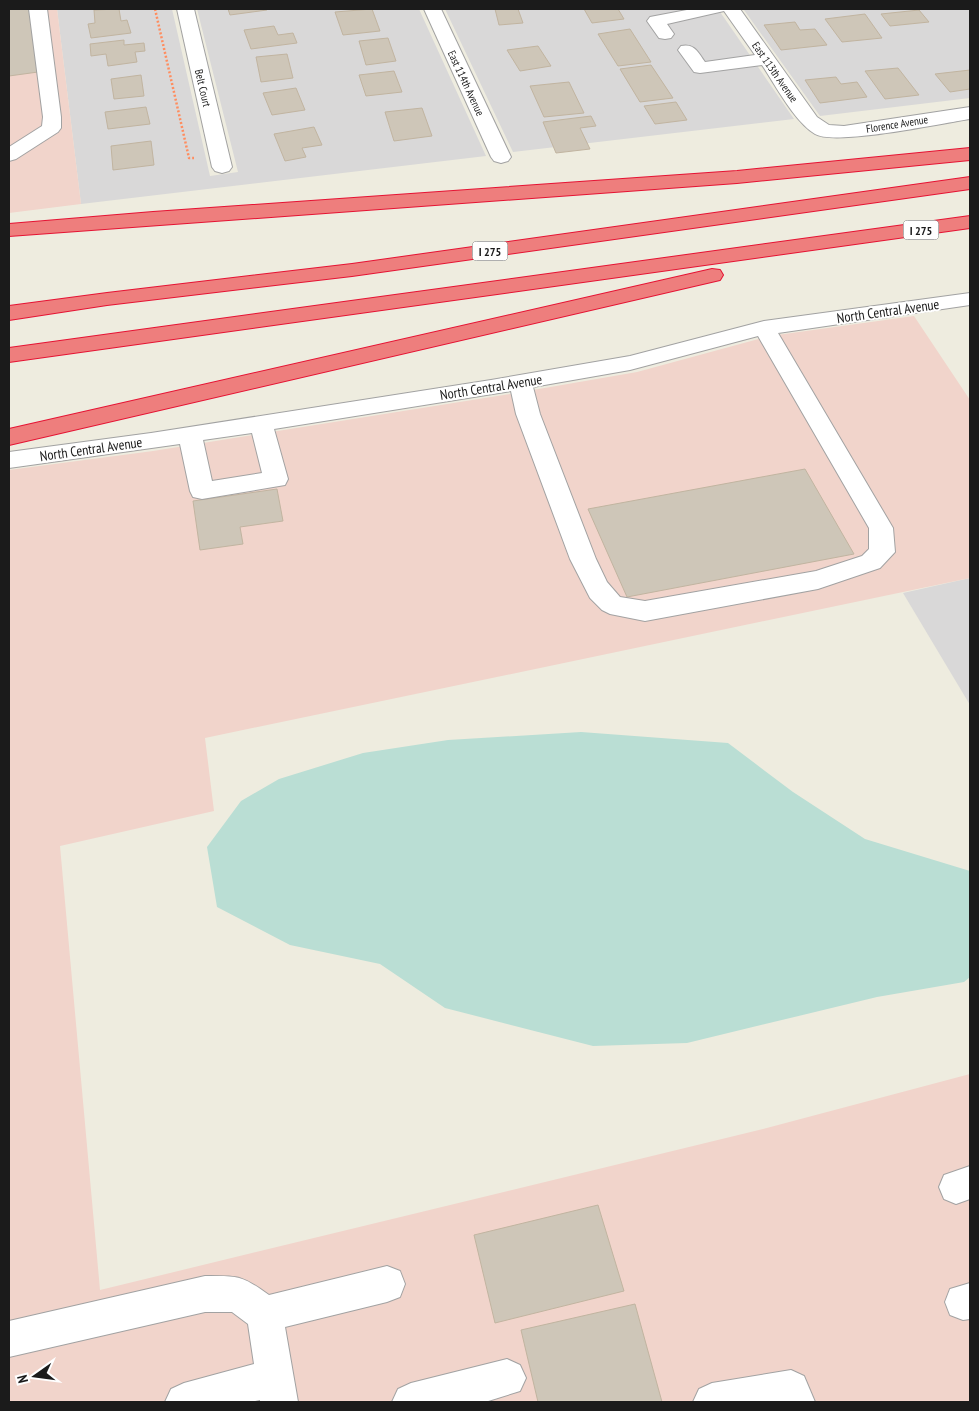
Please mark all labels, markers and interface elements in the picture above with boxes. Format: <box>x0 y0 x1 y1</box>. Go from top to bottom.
street label: East 113th Avenue <box>749 39 801 105</box>
street label: East 114th Avenue <box>445 48 487 118</box>
street label: Belt Court <box>192 68 214 108</box>
street label: Florence Avenue <box>865 112 929 136</box>
road number: I 275 <box>904 220 938 240</box>
road number: I 275 <box>472 242 508 260</box>
street label: North Central Avenue <box>836 295 941 327</box>
street label: North Central Avenue <box>439 370 544 404</box>
street label: North Central Avenue <box>39 433 144 465</box>
north arrow <box>10 1351 60 1401</box>
text: N <box>13 1373 32 1385</box>

